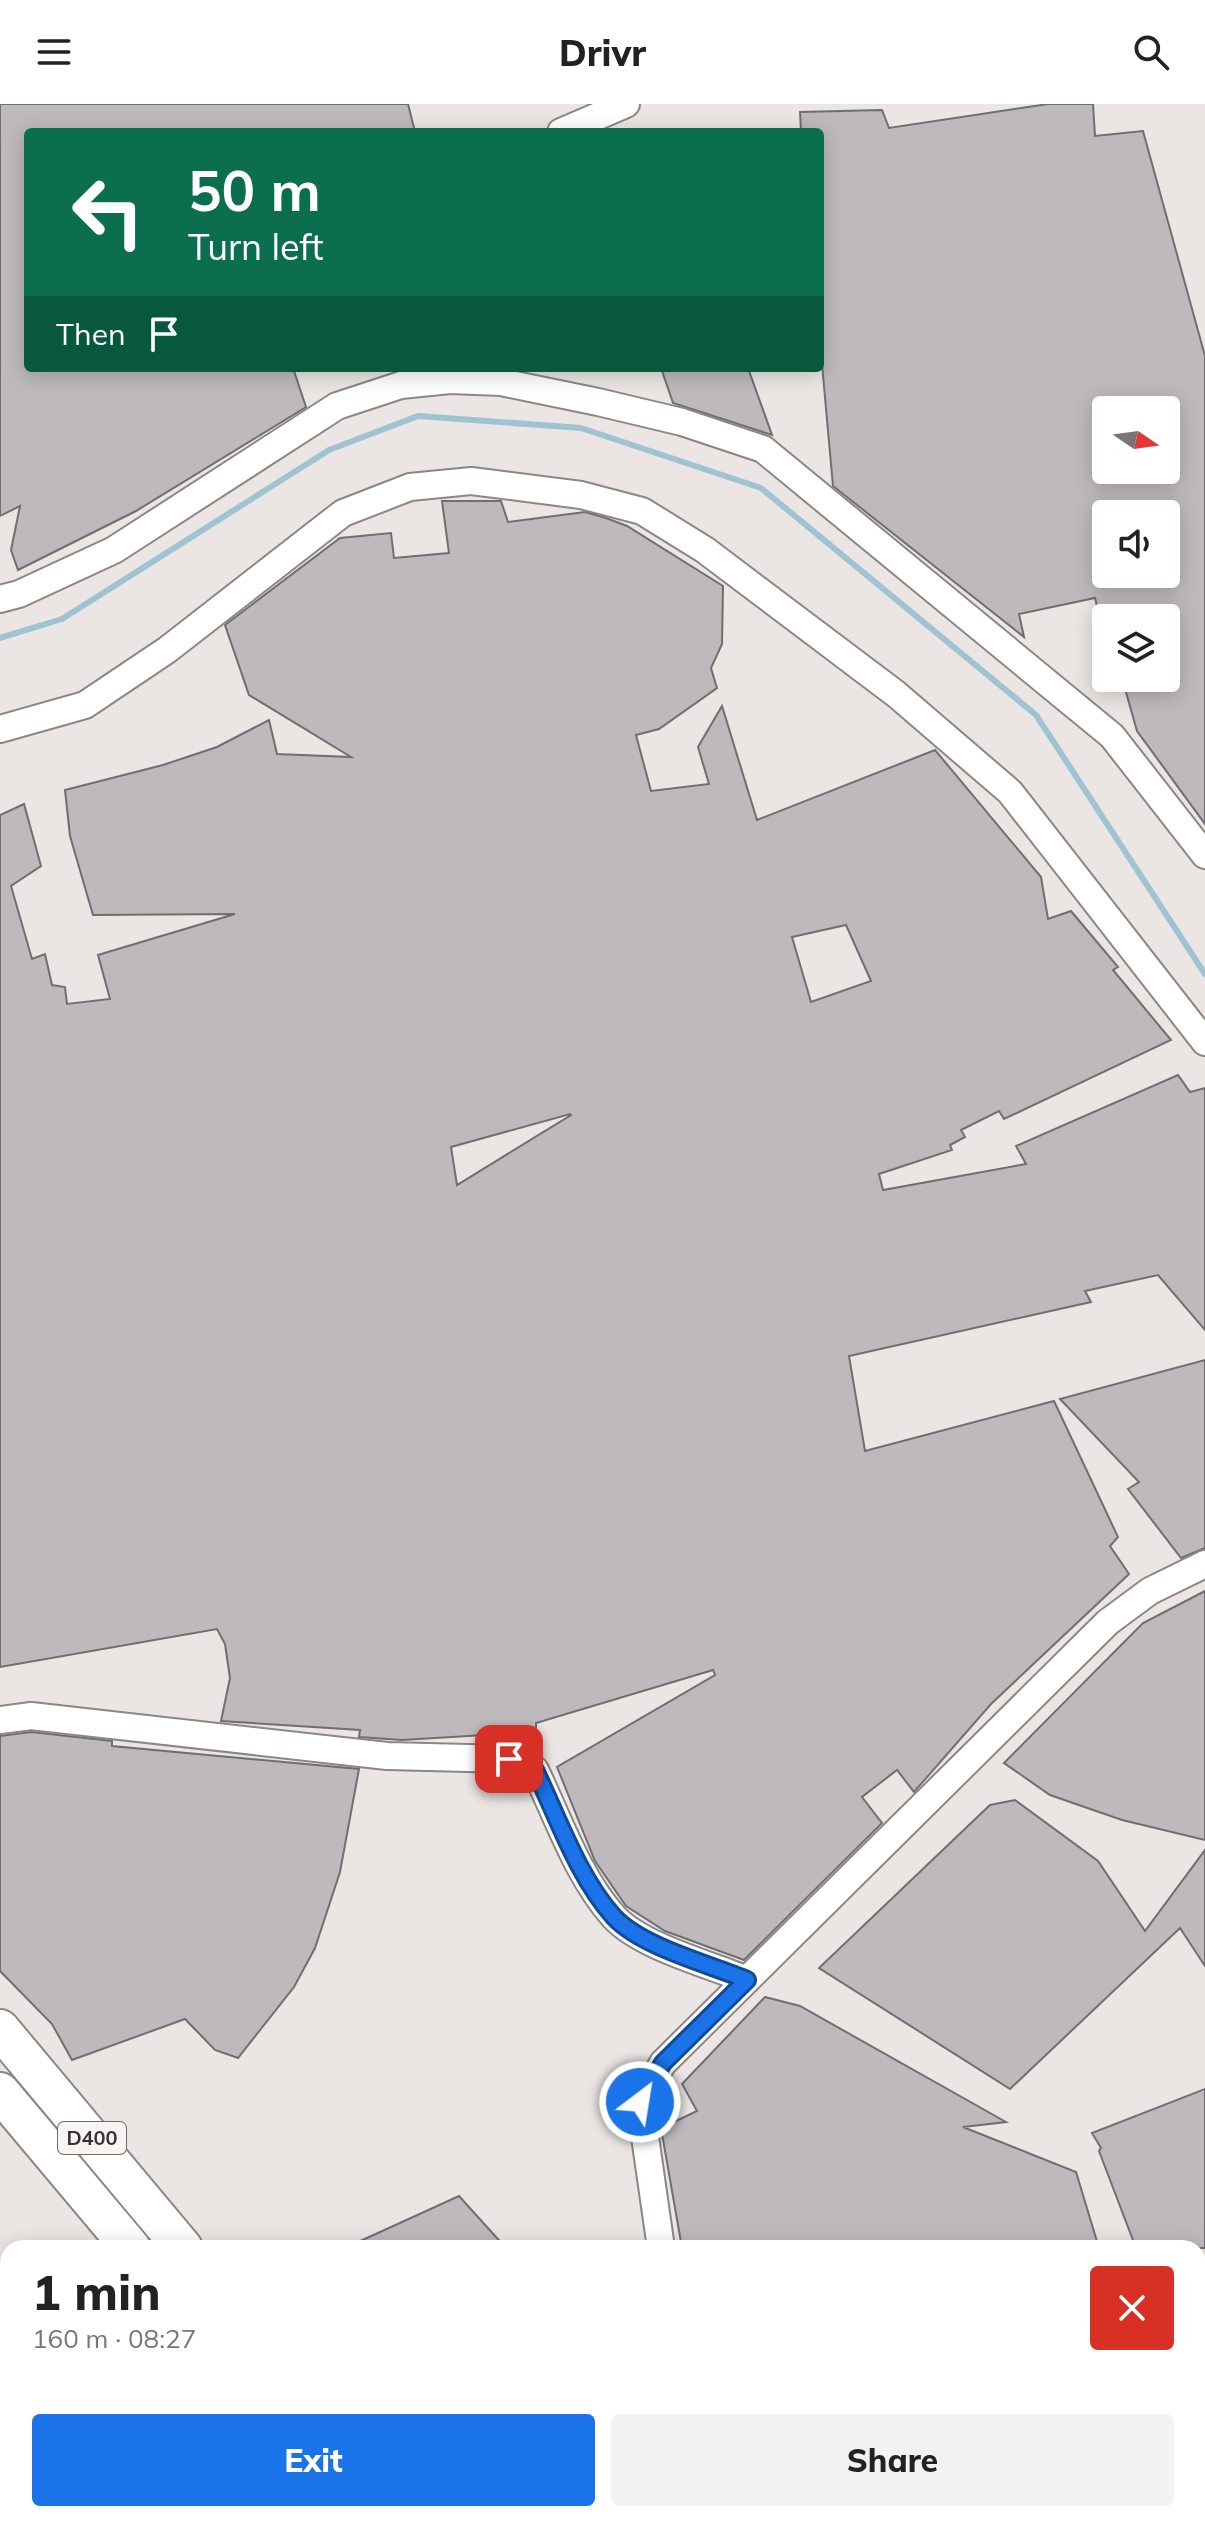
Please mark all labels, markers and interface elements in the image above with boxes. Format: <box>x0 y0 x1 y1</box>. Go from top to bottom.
icon: menu <box>32 30 76 74</box>
text: Drivr <box>559 30 646 75</box>
icon: search <box>1129 30 1173 74</box>
text: 50 m <box>188 155 321 225</box>
icon: left <box>56 160 160 264</box>
text: Turn left <box>188 224 324 269</box>
icon: arrive <box>142 312 186 356</box>
text: Then <box>56 315 126 353</box>
north arrow <box>1092 396 1180 484</box>
map controls <box>1092 396 1180 692</box>
button: sound <box>1092 500 1180 588</box>
button: layers <box>1092 604 1180 692</box>
pin <box>475 1725 543 1793</box>
icon: arrive <box>487 1737 531 1781</box>
position arrow <box>598 2060 682 2144</box>
road number: D400 <box>58 2122 126 2154</box>
text: 1 min <box>32 2262 161 2322</box>
button: close <box>1090 2266 1174 2350</box>
text: 160 m · 08:27 <box>32 2322 196 2355</box>
button: Exit <box>32 2414 595 2506</box>
button: Share <box>611 2414 1174 2506</box>

